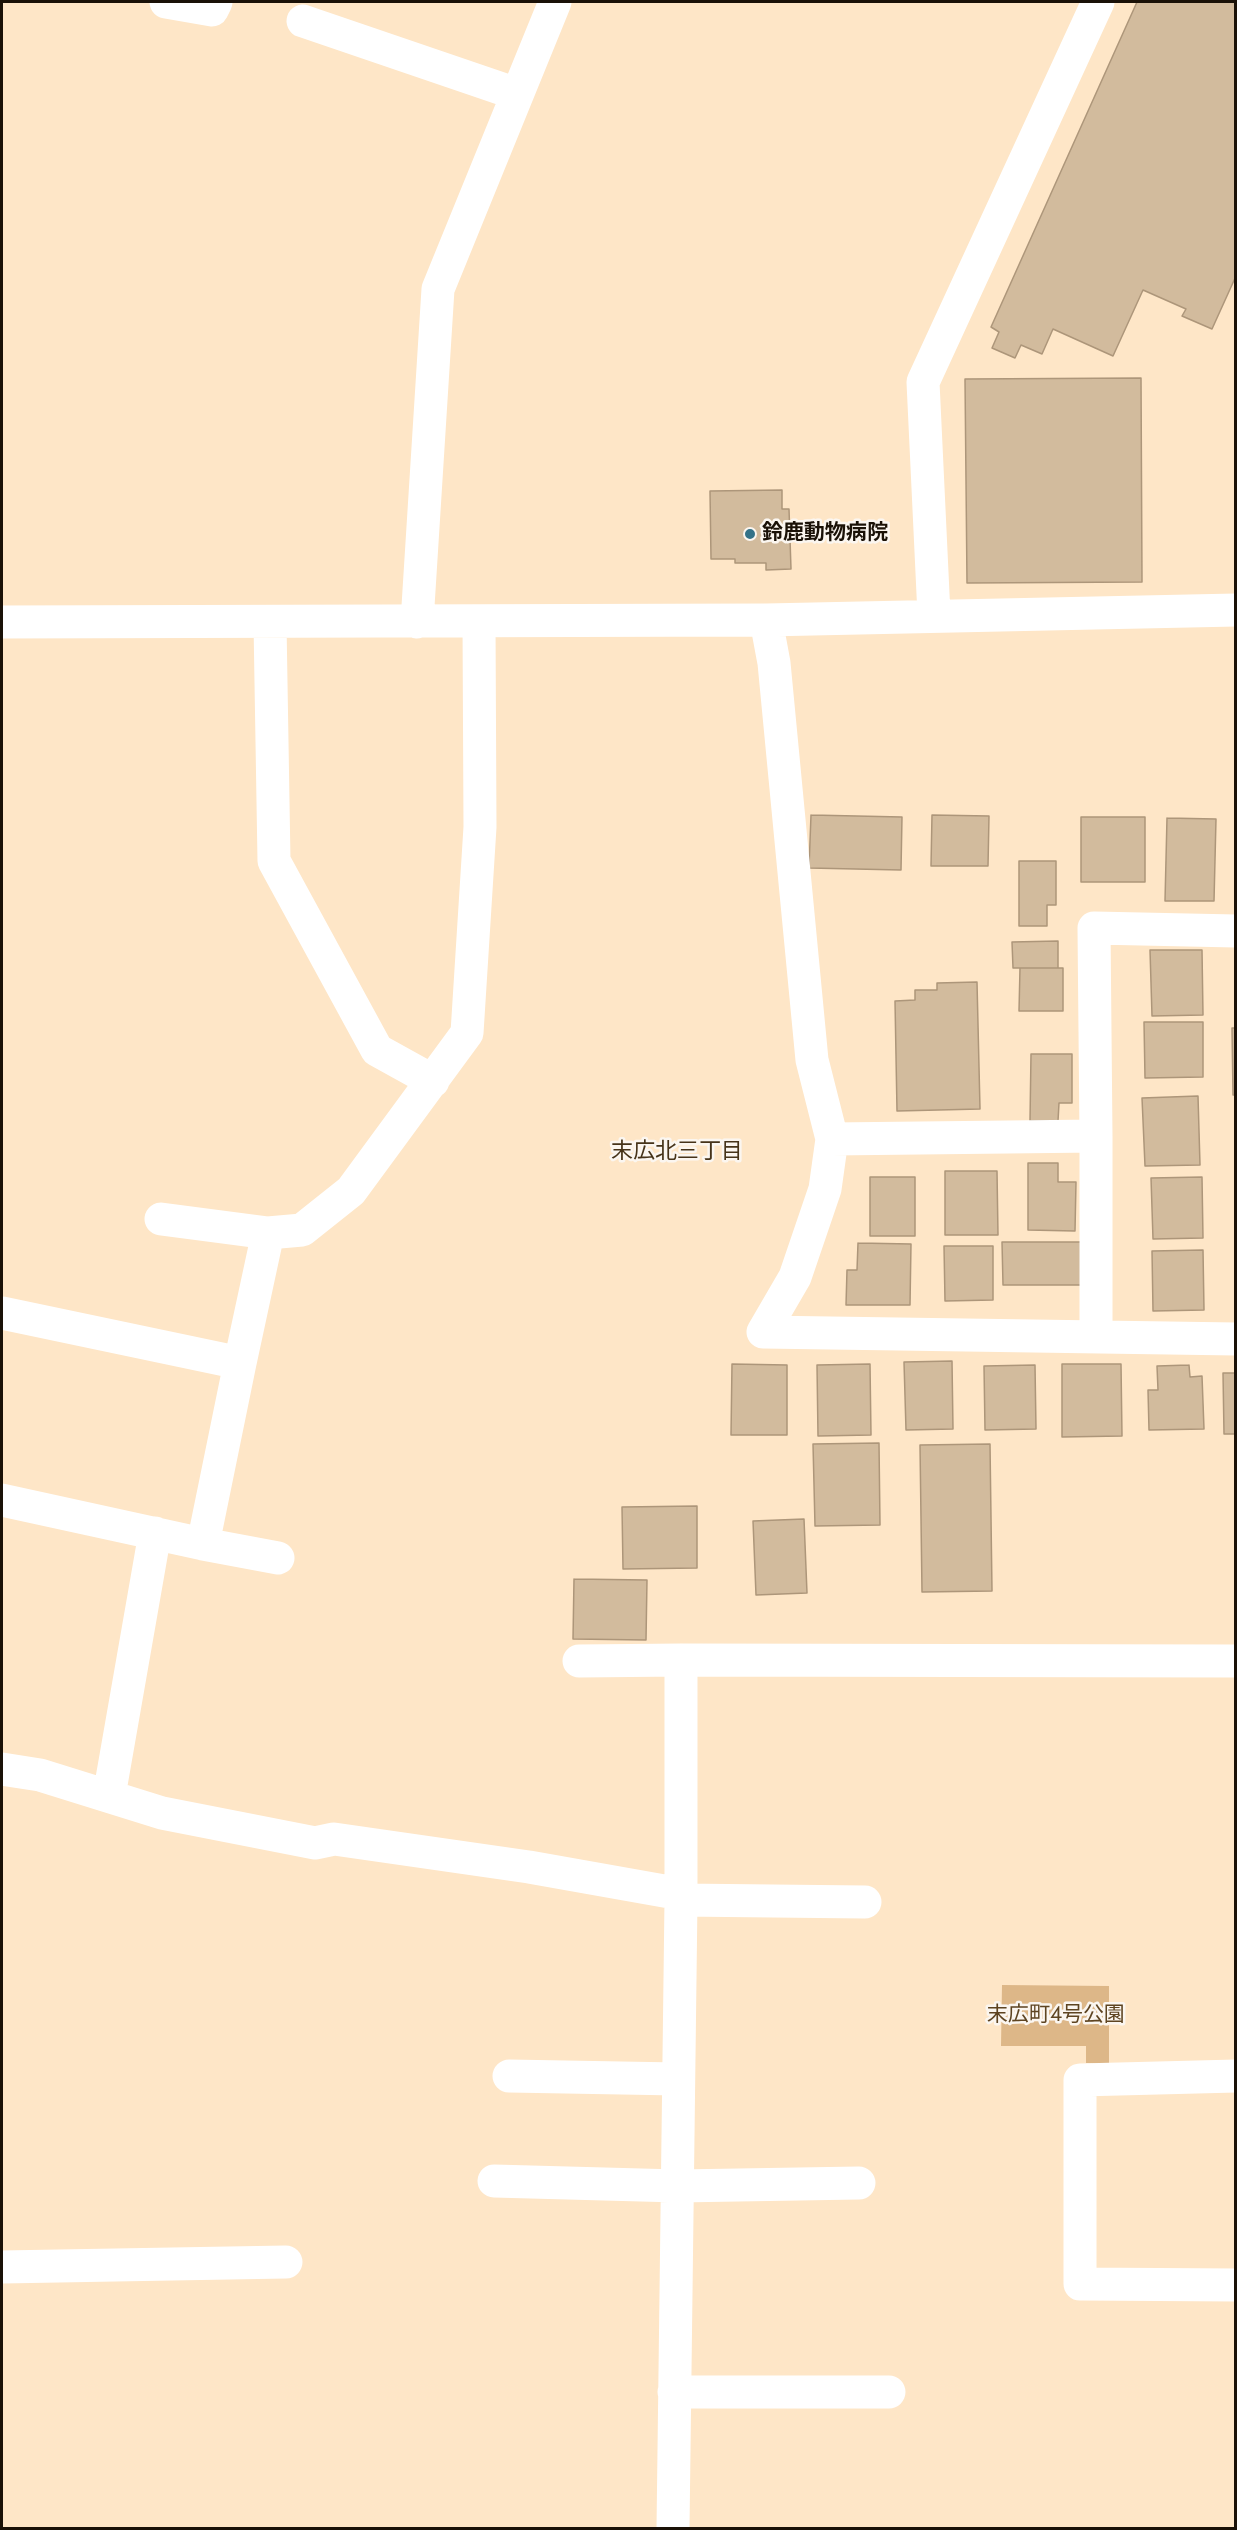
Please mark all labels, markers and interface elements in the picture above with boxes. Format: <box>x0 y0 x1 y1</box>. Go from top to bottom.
place label: 鈴鹿動物病院 <box>762 521 888 547</box>
marker: 鈴鹿動物病院 <box>743 527 757 541</box>
district label: 末広北三丁目 <box>611 1140 743 1166</box>
park label: 末広町4号公園 <box>987 2003 1125 2029</box>

